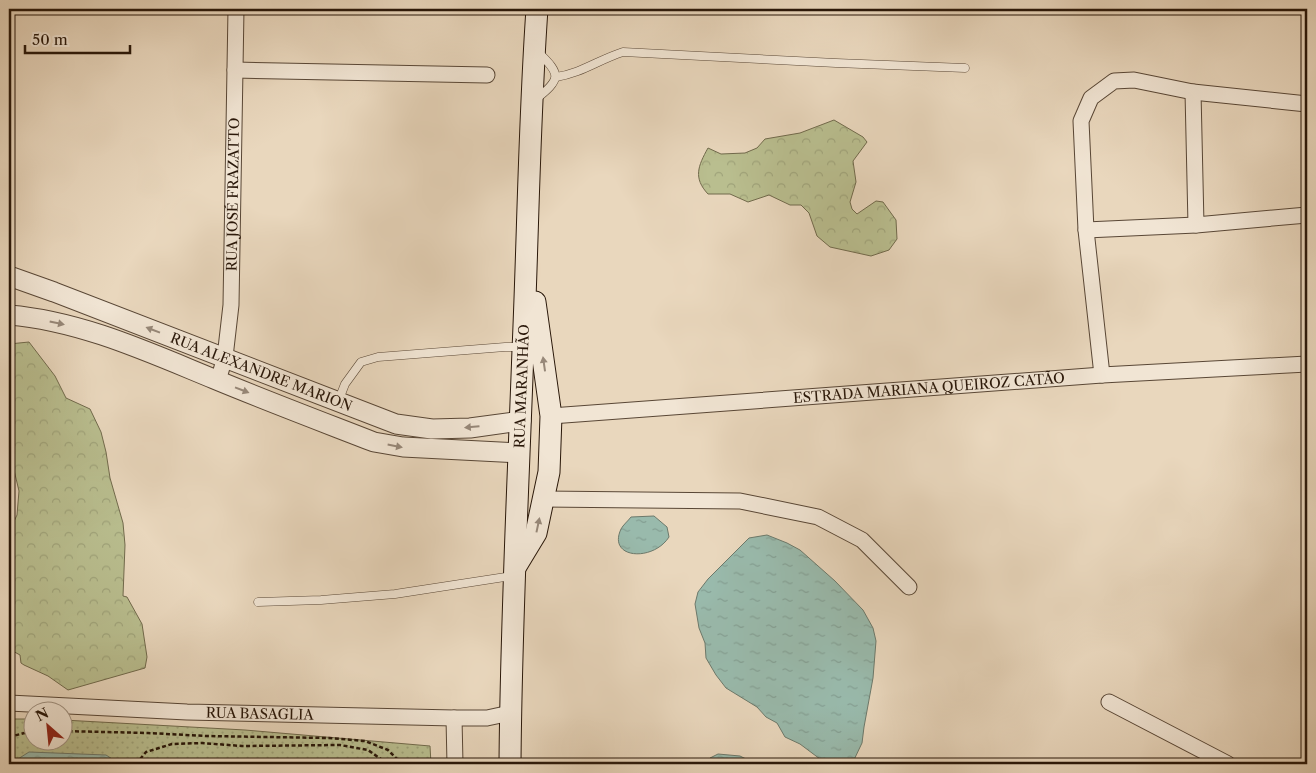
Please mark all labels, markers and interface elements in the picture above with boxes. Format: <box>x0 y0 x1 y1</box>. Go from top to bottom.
scale bar <box>25 22 130 54</box>
text: 50 m <box>32 30 68 49</box>
street label: RUA JOSÉ FRAZATTO <box>223 117 243 271</box>
one-way arrow <box>49 319 64 327</box>
street label: RUA MARANHÃO <box>510 324 533 449</box>
one-way arrow <box>146 325 160 333</box>
street label: RUA ALEXANDRE MARION <box>168 329 355 415</box>
one-way arrow <box>540 356 548 372</box>
street label: ESTRADA MARIANA QUEIROZ CATÃO <box>792 369 1065 407</box>
one-way arrow <box>235 386 250 394</box>
one-way arrow <box>464 423 480 431</box>
one-way arrow <box>387 442 403 450</box>
one-way arrow <box>534 516 542 532</box>
north arrow <box>22 700 72 750</box>
street label: RUA BASAGLIA <box>206 703 315 724</box>
text: N <box>33 704 52 725</box>

